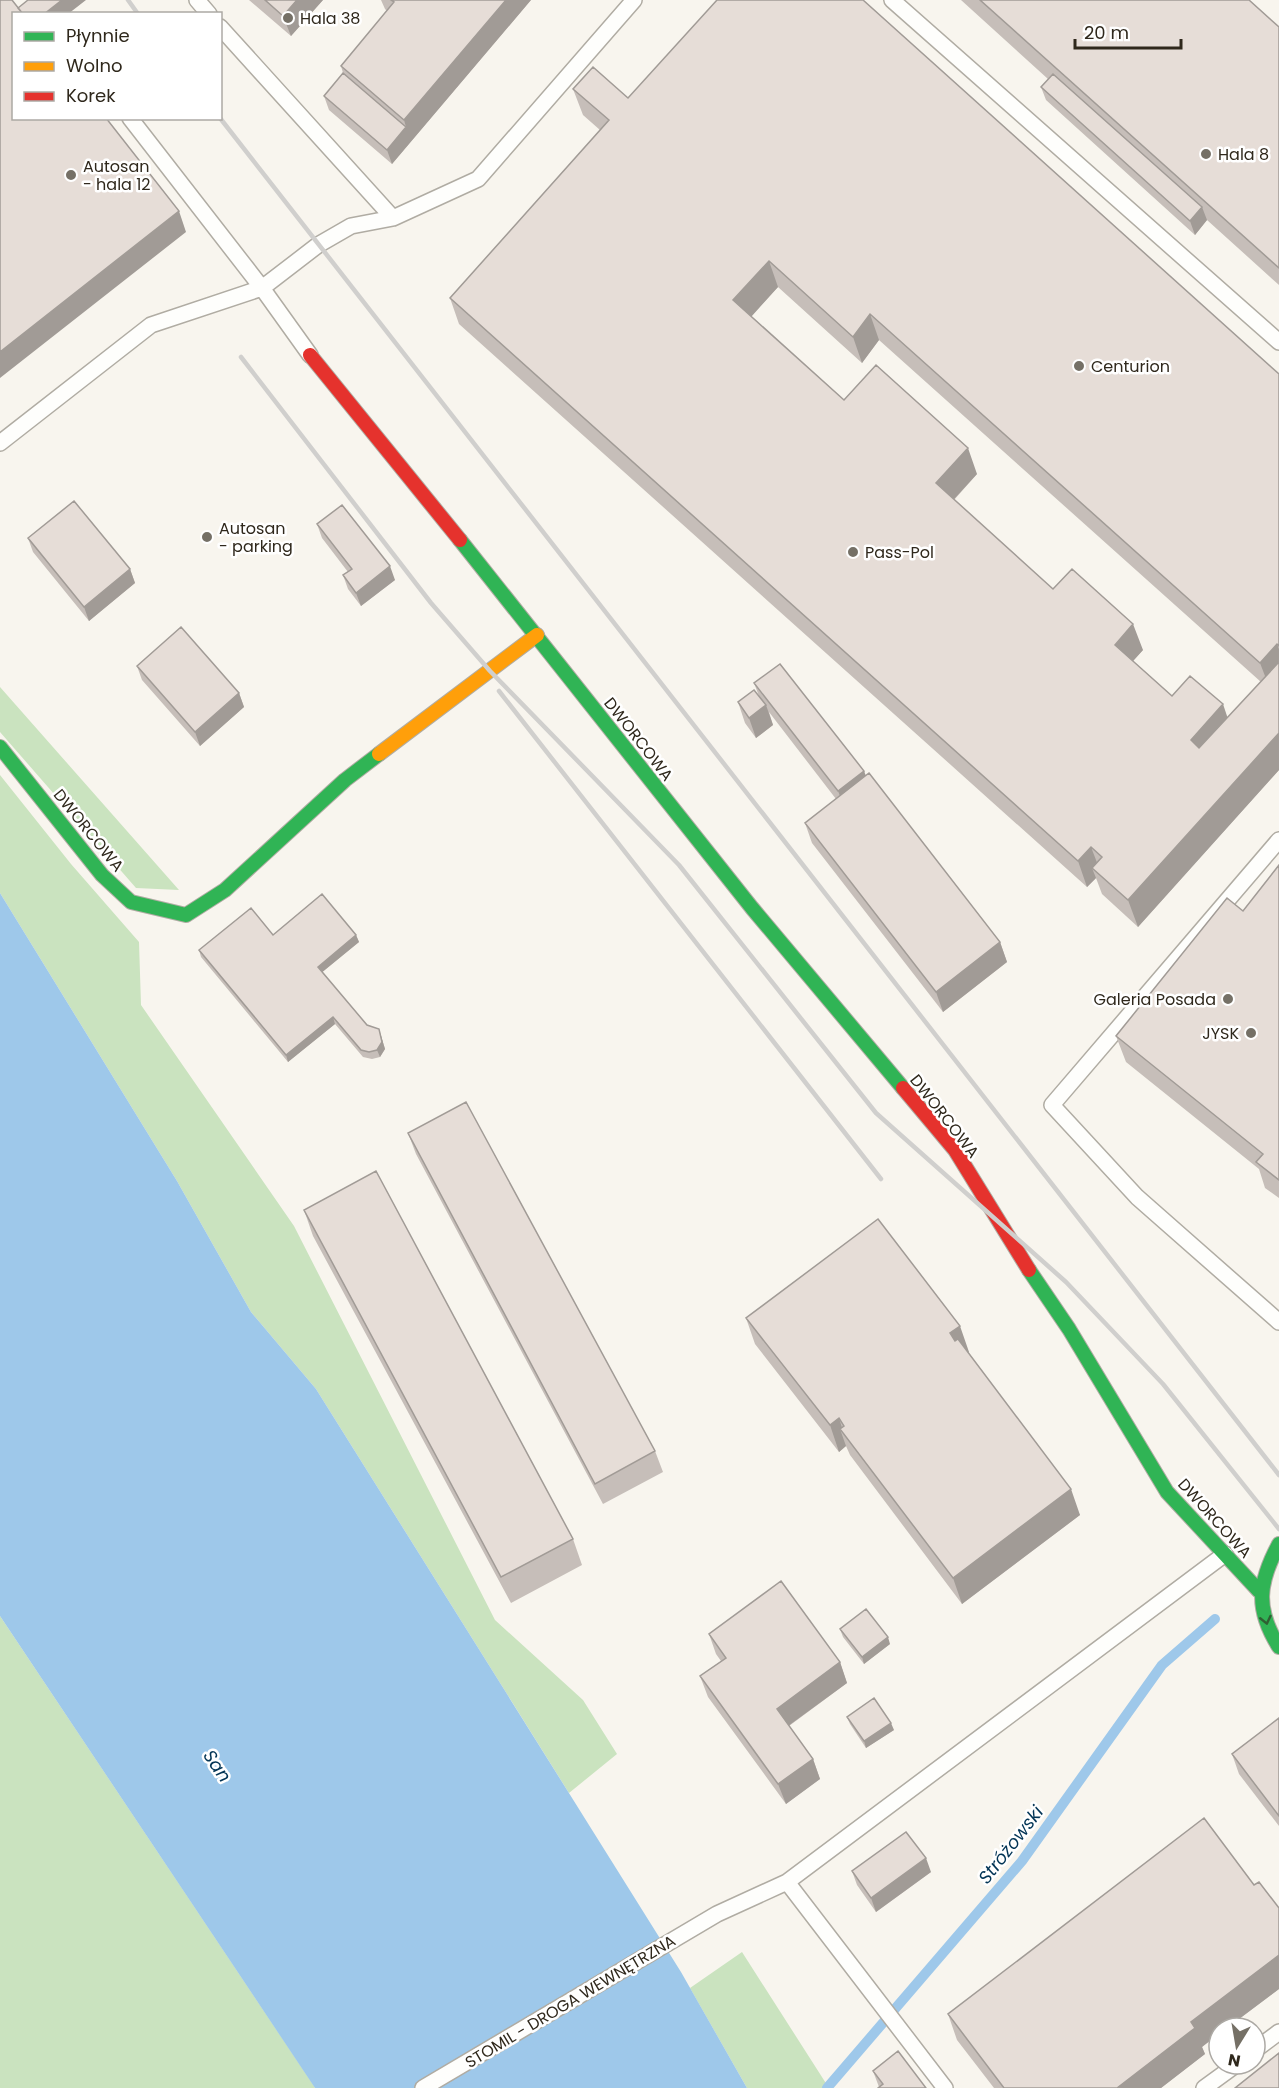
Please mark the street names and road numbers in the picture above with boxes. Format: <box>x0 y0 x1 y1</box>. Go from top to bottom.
street label: DWORCOWA <box>599 693 679 786</box>
street label: DWORCOWA <box>48 784 129 877</box>
street label: DWORCOWA <box>905 1070 985 1163</box>
street label: DWORCOWA <box>1172 1473 1257 1564</box>
street label: STOMIL - DROGA WEWNĘTRZNA <box>461 1929 680 2074</box>

